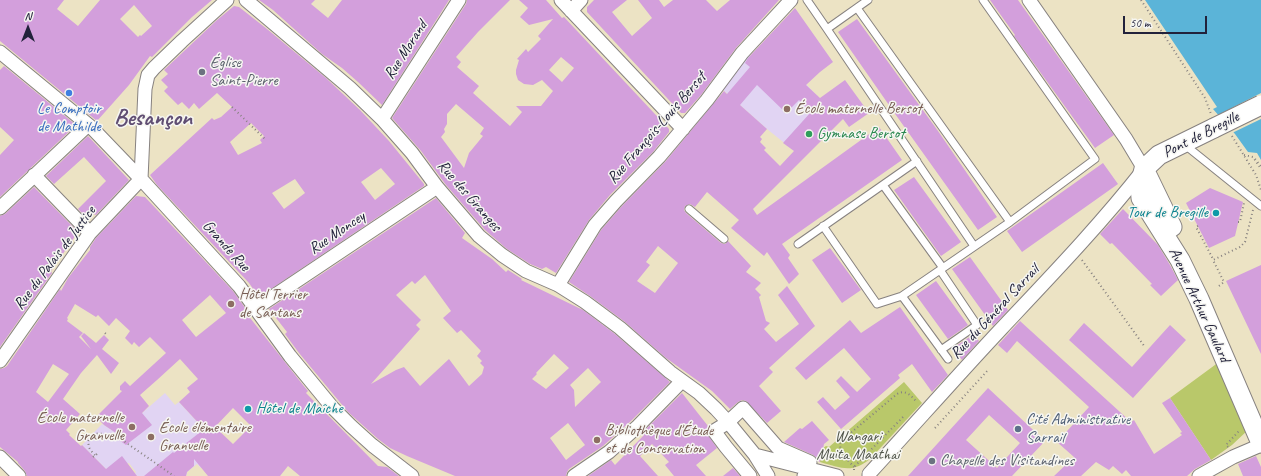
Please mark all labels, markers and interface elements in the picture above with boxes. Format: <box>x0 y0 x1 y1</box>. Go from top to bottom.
north arrow <box>8 8 48 48</box>
scale bar <box>1125 8 1209 34</box>
text: N <box>25 9 31 23</box>
text: 50 m <box>1130 15 1150 31</box>
street label: Rue Morand <box>380 17 432 83</box>
place label: Église Saint-Pierre <box>210 53 278 91</box>
marker: Église Saint-Pierre <box>197 67 207 77</box>
street label: Rue François-Louis Bersot <box>603 68 711 188</box>
marker: Le Comptoir de Mathilde <box>64 88 74 98</box>
place label: Le Comptoir de Mathilde <box>37 99 101 137</box>
place label: École maternelle Bersot <box>795 99 922 119</box>
marker: École maternelle Bersot <box>782 104 792 114</box>
district label: Besançon <box>114 105 192 133</box>
street label: Pont de Bregille <box>1160 108 1242 162</box>
place label: Gymnase Bersot <box>817 124 904 144</box>
marker: Gymnase Bersot <box>804 129 814 139</box>
street label: Rue des Granges <box>433 157 505 235</box>
street label: Rue du Palais de Justice <box>10 202 100 314</box>
place label: Tour de Bregille <box>1127 203 1208 223</box>
street label: Rue Moncey <box>305 207 369 259</box>
marker: Tour de Bregille <box>1211 208 1221 218</box>
street label: Grande Rue <box>198 216 254 276</box>
street label: Avenue Arthur Gaulard <box>1164 245 1234 365</box>
street label: Rue du Général Sarrail <box>946 261 1044 363</box>
place label: Hôtel Terrier de Santans <box>239 285 307 323</box>
marker: Hôtel Terrier de Santans <box>226 299 236 309</box>
place label: Hôtel de Maîche <box>256 399 343 419</box>
marker: Hôtel de Maîche <box>243 404 253 414</box>
place label: École maternelle Granvelle <box>37 408 124 446</box>
place label: Cité Administrative Sarrail <box>1026 410 1130 448</box>
place label: École élémentaire Granvelle <box>159 418 251 456</box>
place label: Bibliothèque d'Étude et de Conservation <box>605 421 713 459</box>
marker: École maternelle Granvelle <box>127 422 137 432</box>
marker: Cité Administrative Sarrail <box>1013 424 1023 434</box>
park label: Wangari Muita Maathai <box>816 427 900 465</box>
marker: École élémentaire Granvelle <box>146 432 156 442</box>
marker: Bibliothèque d'Étude et de Conservation <box>592 435 602 445</box>
place label: Chapelle des Visitandines <box>940 451 1074 471</box>
marker: Chapelle des Visitandines <box>927 456 937 466</box>

